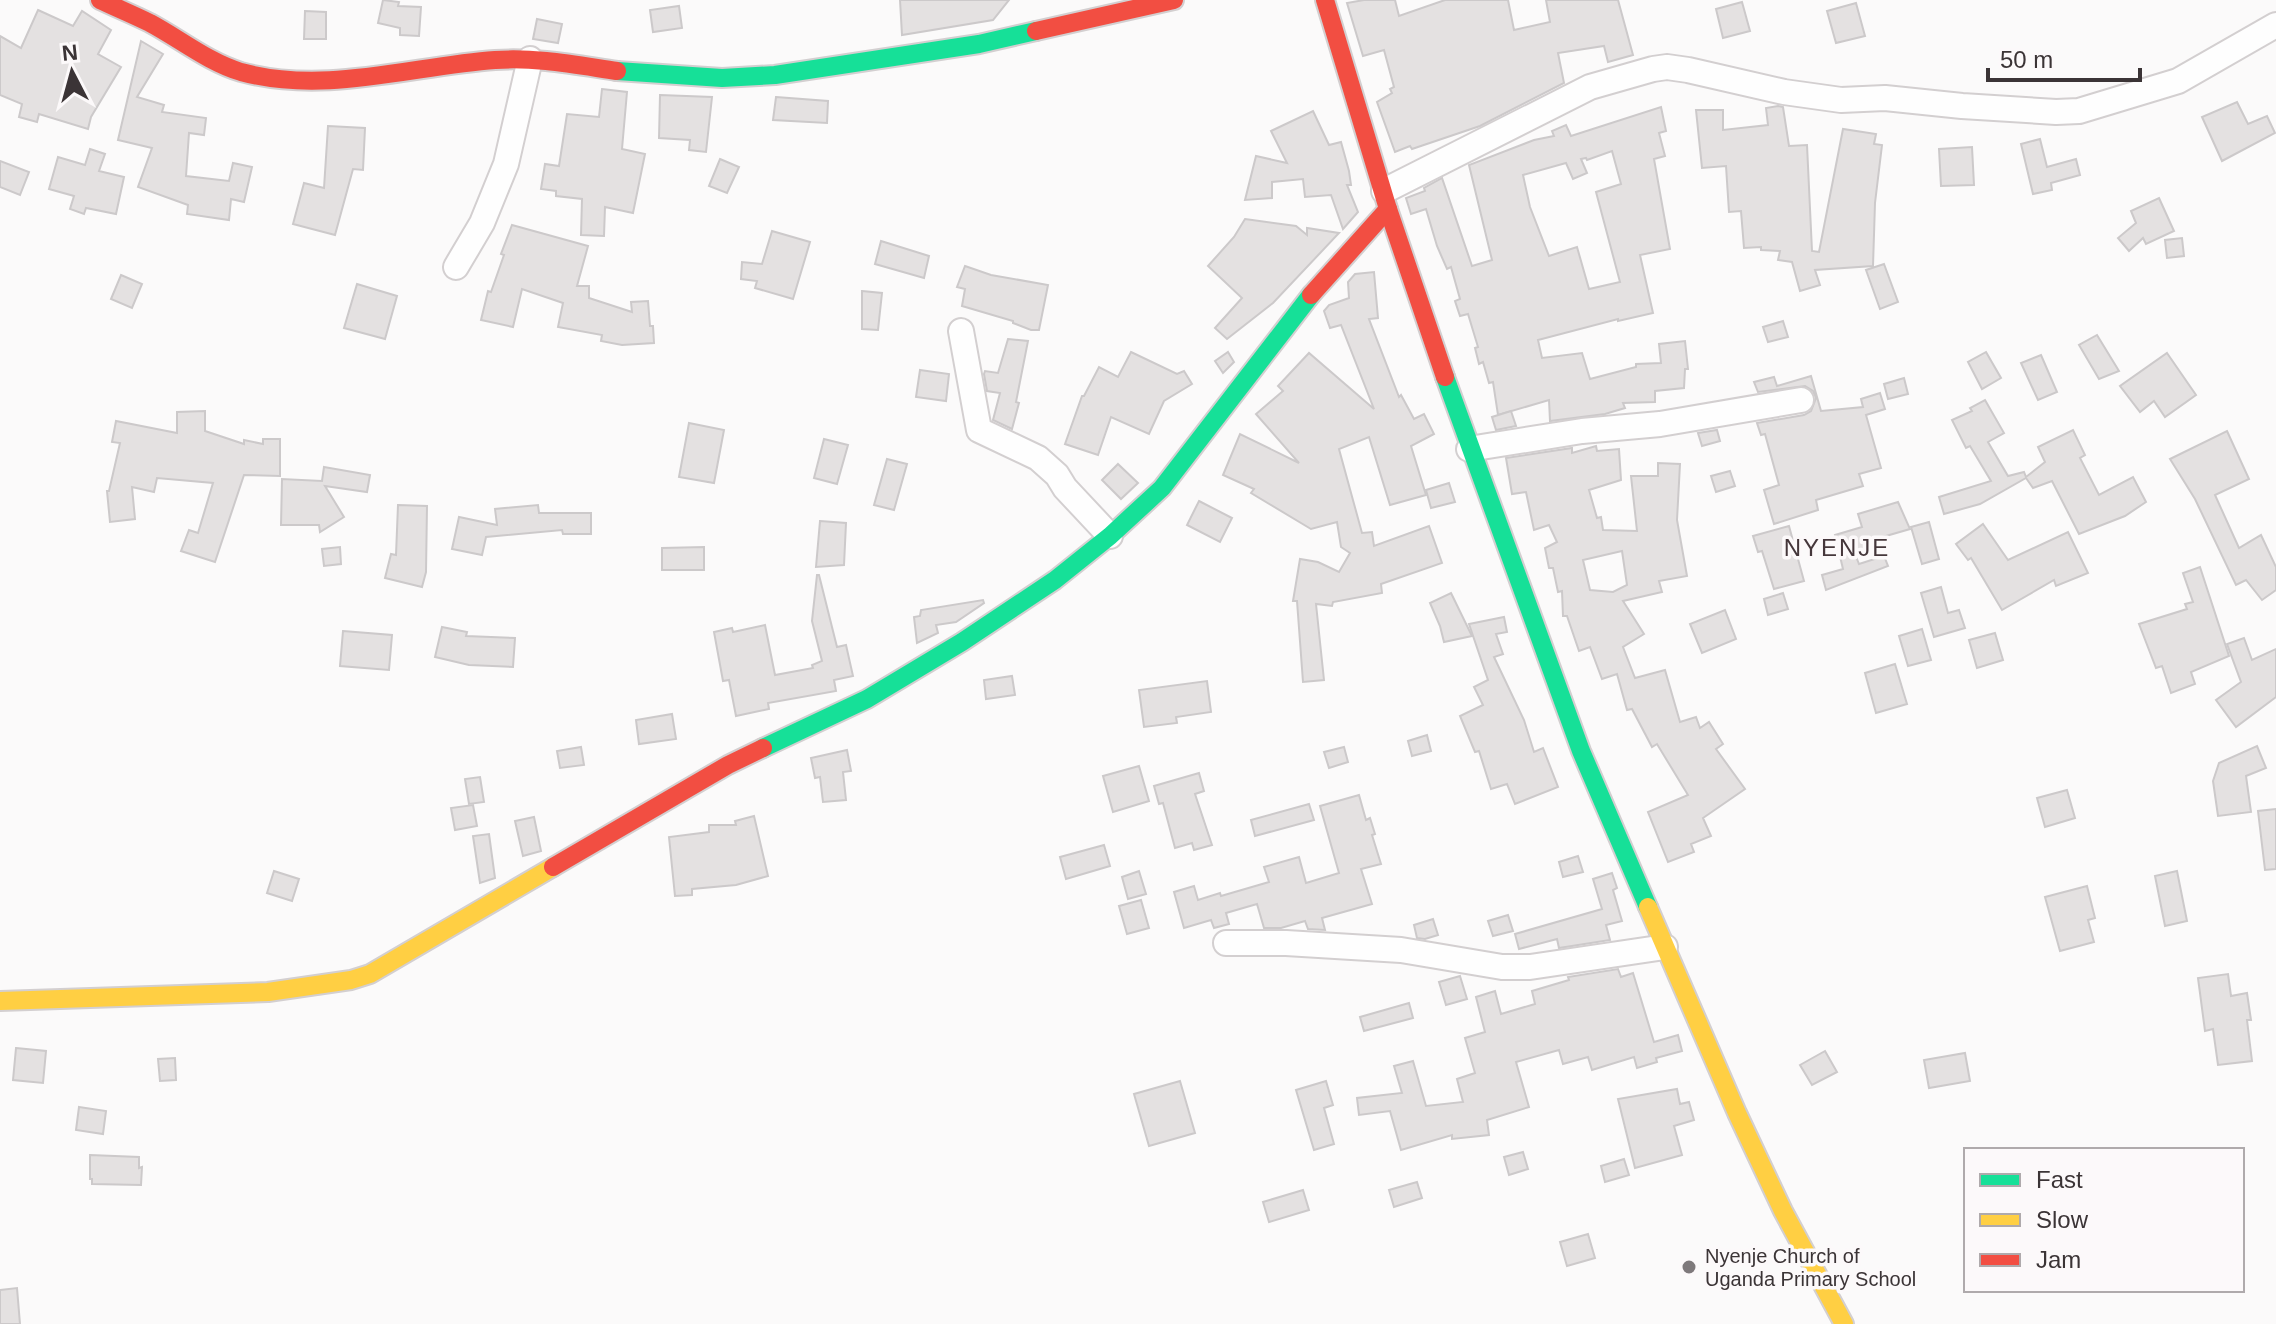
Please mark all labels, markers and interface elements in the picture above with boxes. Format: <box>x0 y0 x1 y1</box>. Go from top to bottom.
north arrow <box>32 32 112 112</box>
scale bar <box>1988 32 2140 82</box>
text: N <box>61 39 79 66</box>
text: 50 m <box>2000 46 2053 73</box>
district label: NYENJE <box>1784 534 1890 561</box>
legend <box>1964 1148 2244 1292</box>
text: Fast <box>2036 1166 2083 1193</box>
text: Slow <box>2036 1206 2089 1233</box>
place label: Nyenje Church of Uganda Primary School <box>1705 1245 1916 1290</box>
text: Jam <box>2036 1246 2081 1273</box>
marker: Nyenje Church of Uganda Primary School <box>1680 1258 1698 1276</box>

